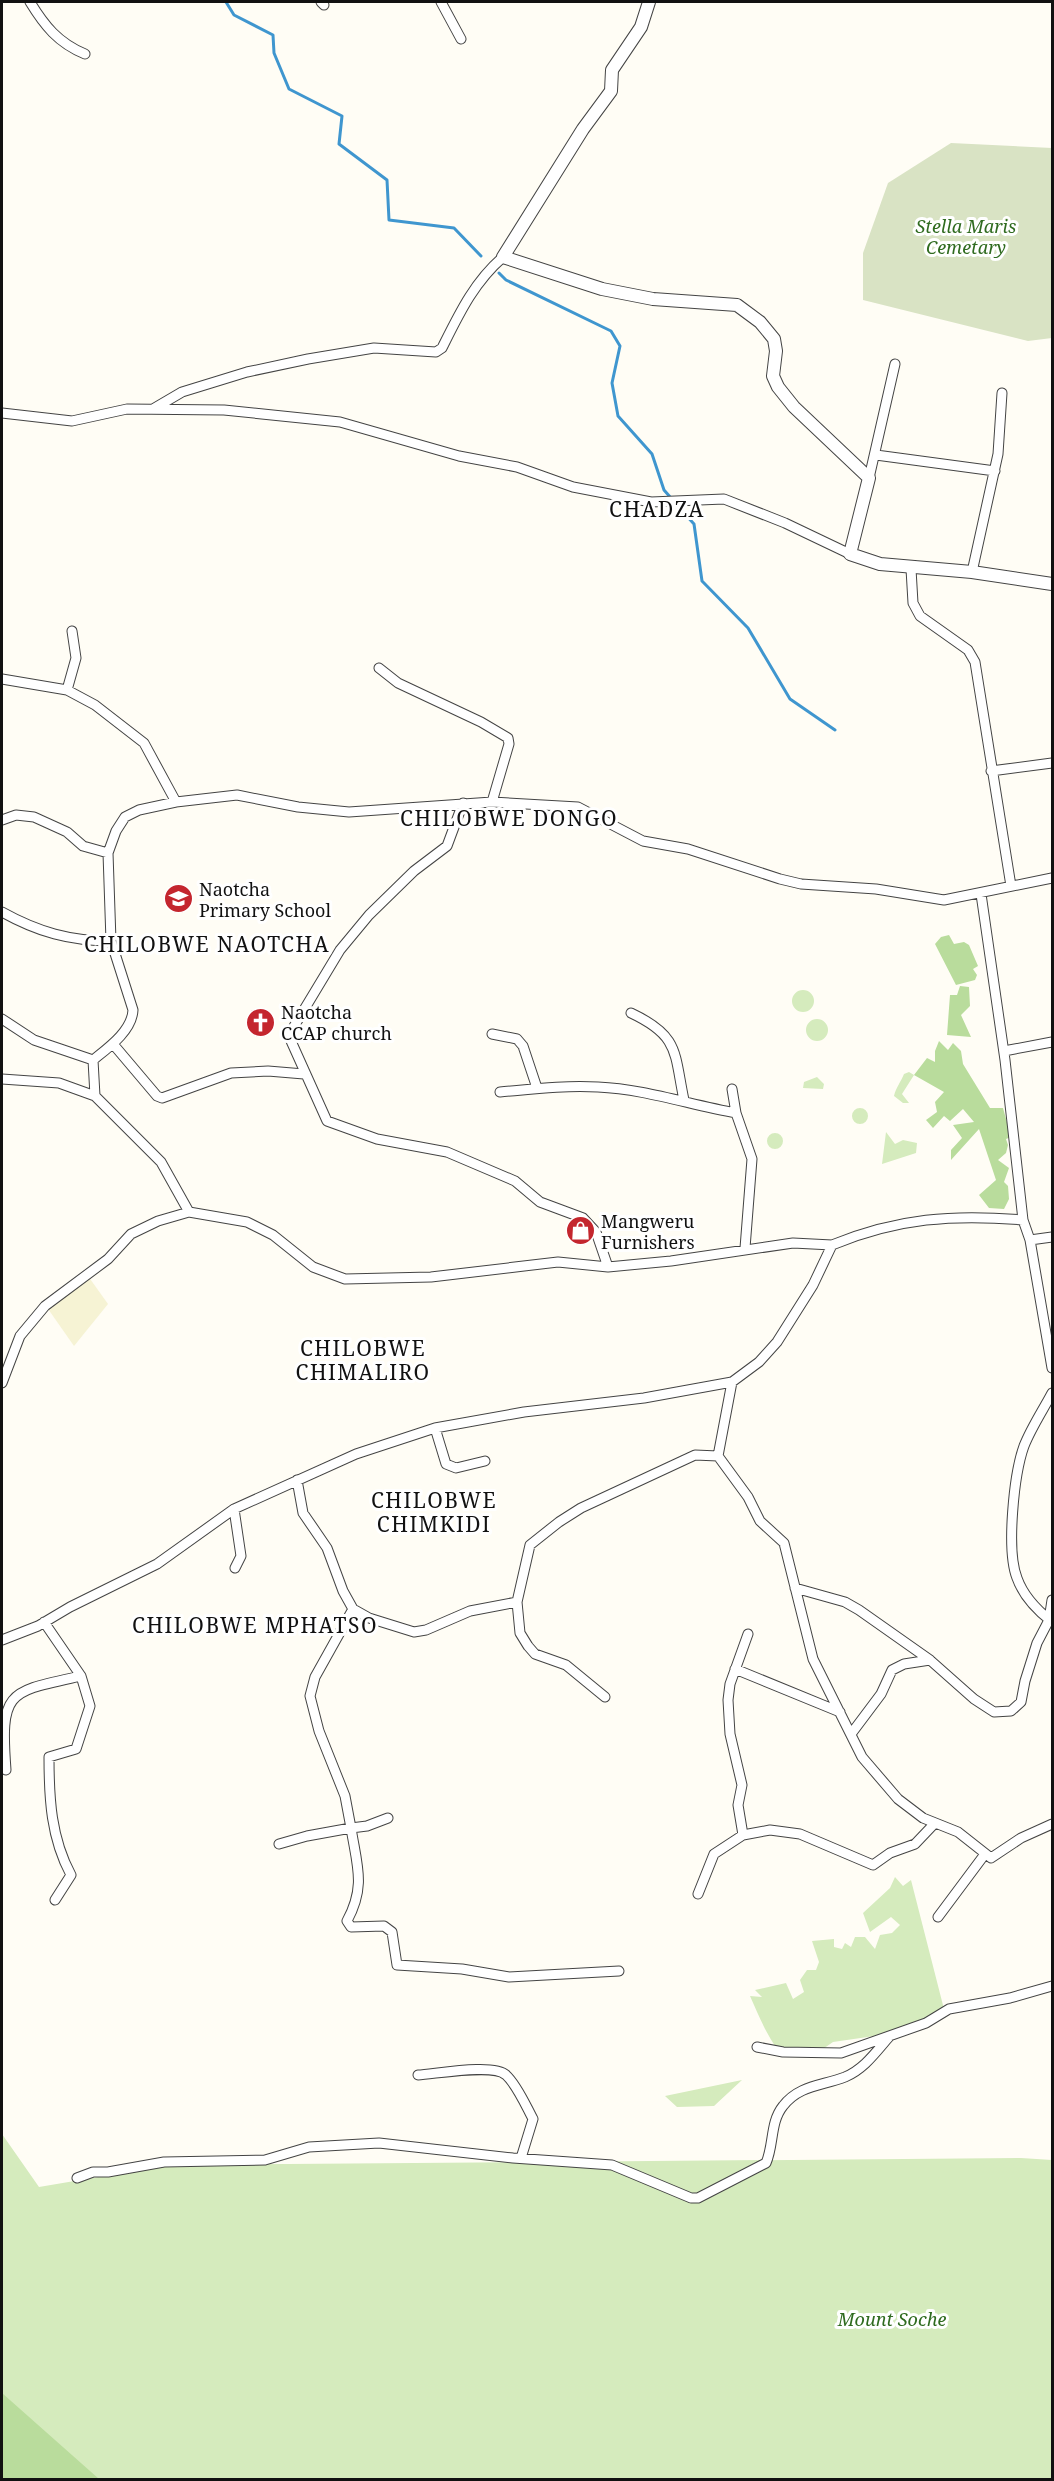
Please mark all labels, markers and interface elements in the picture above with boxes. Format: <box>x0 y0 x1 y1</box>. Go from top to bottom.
park label: Stella Maris Cemetary <box>916 214 1016 259</box>
district label: CHADZA <box>609 495 705 523</box>
district label: CHILOBWE DONGO <box>400 804 618 832</box>
place label: Naotcha Primary School <box>199 877 331 922</box>
school or university icon: Naotcha Primary School <box>162 883 194 915</box>
district label: CHILOBWE NAOTCHA <box>84 930 330 958</box>
place label: Naotcha CCAP church <box>281 1000 392 1045</box>
church icon: Naotcha CCAP church <box>244 1006 276 1038</box>
place label: Mangweru Furnishers <box>601 1209 695 1254</box>
shop icon: Mangweru Furnishers <box>564 1215 596 1247</box>
district label: CHILOBWE CHIMALIRO <box>296 1334 431 1386</box>
district label: CHILOBWE CHIMKIDI <box>371 1486 497 1538</box>
district label: CHILOBWE MPHATSO <box>132 1611 378 1639</box>
park label: Mount Soche <box>837 2307 946 2331</box>

